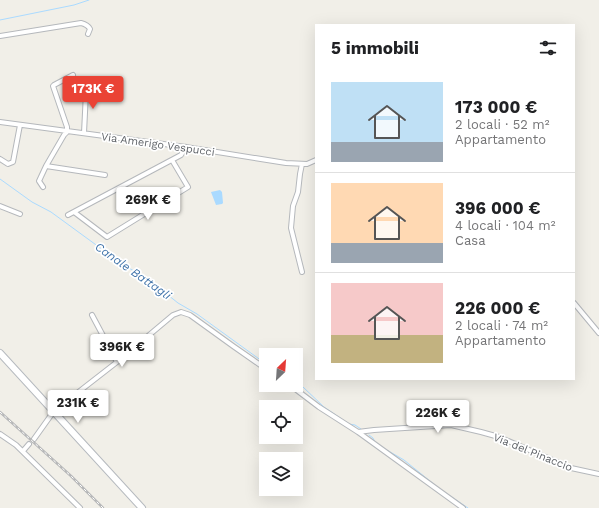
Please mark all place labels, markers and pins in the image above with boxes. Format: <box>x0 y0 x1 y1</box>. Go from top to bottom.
pin: 173K € <box>60 76 126 110</box>
pin: 269K € <box>115 187 181 221</box>
pin: 396K € <box>89 334 155 368</box>
pin: 231K € <box>45 390 111 424</box>
pin: 226K € <box>405 400 471 434</box>

